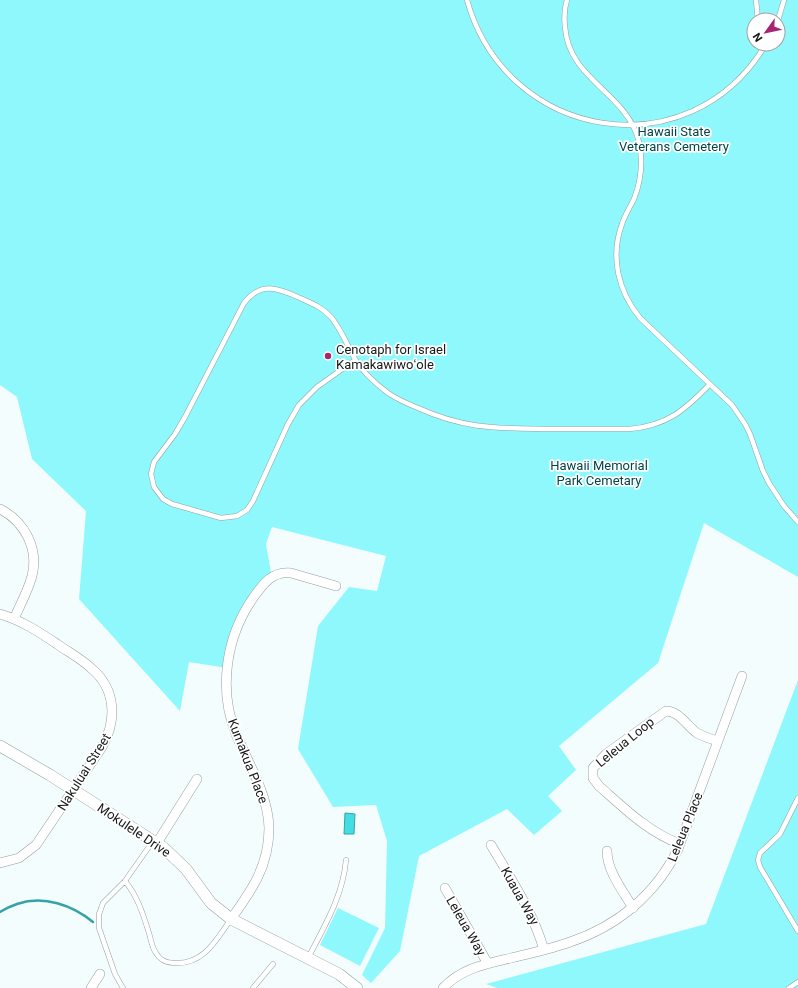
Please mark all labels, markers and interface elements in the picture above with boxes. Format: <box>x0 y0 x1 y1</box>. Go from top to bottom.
north arrow <box>746 12 786 52</box>
text: N <box>750 30 766 44</box>
park label: Hawaii State Veterans Cemetery <box>619 124 729 154</box>
place label: Cenotaph for Israel Kamakawiwoʻole <box>336 342 446 372</box>
marker: Cenotaph for Israel Kamakawiwoʻole <box>323 351 333 361</box>
park label: Hawaii Memorial Park Cemetary <box>550 458 648 488</box>
street label: Leleua Loop <box>593 714 657 770</box>
street label: Kumakua Place <box>225 716 271 806</box>
street label: Nakuluai Street <box>54 731 114 813</box>
street label: Leleua Place <box>664 790 706 864</box>
street label: Mokulele Drive <box>95 800 174 860</box>
street label: Kuaua Way <box>498 864 542 928</box>
street label: Leleua Way <box>443 894 489 958</box>

